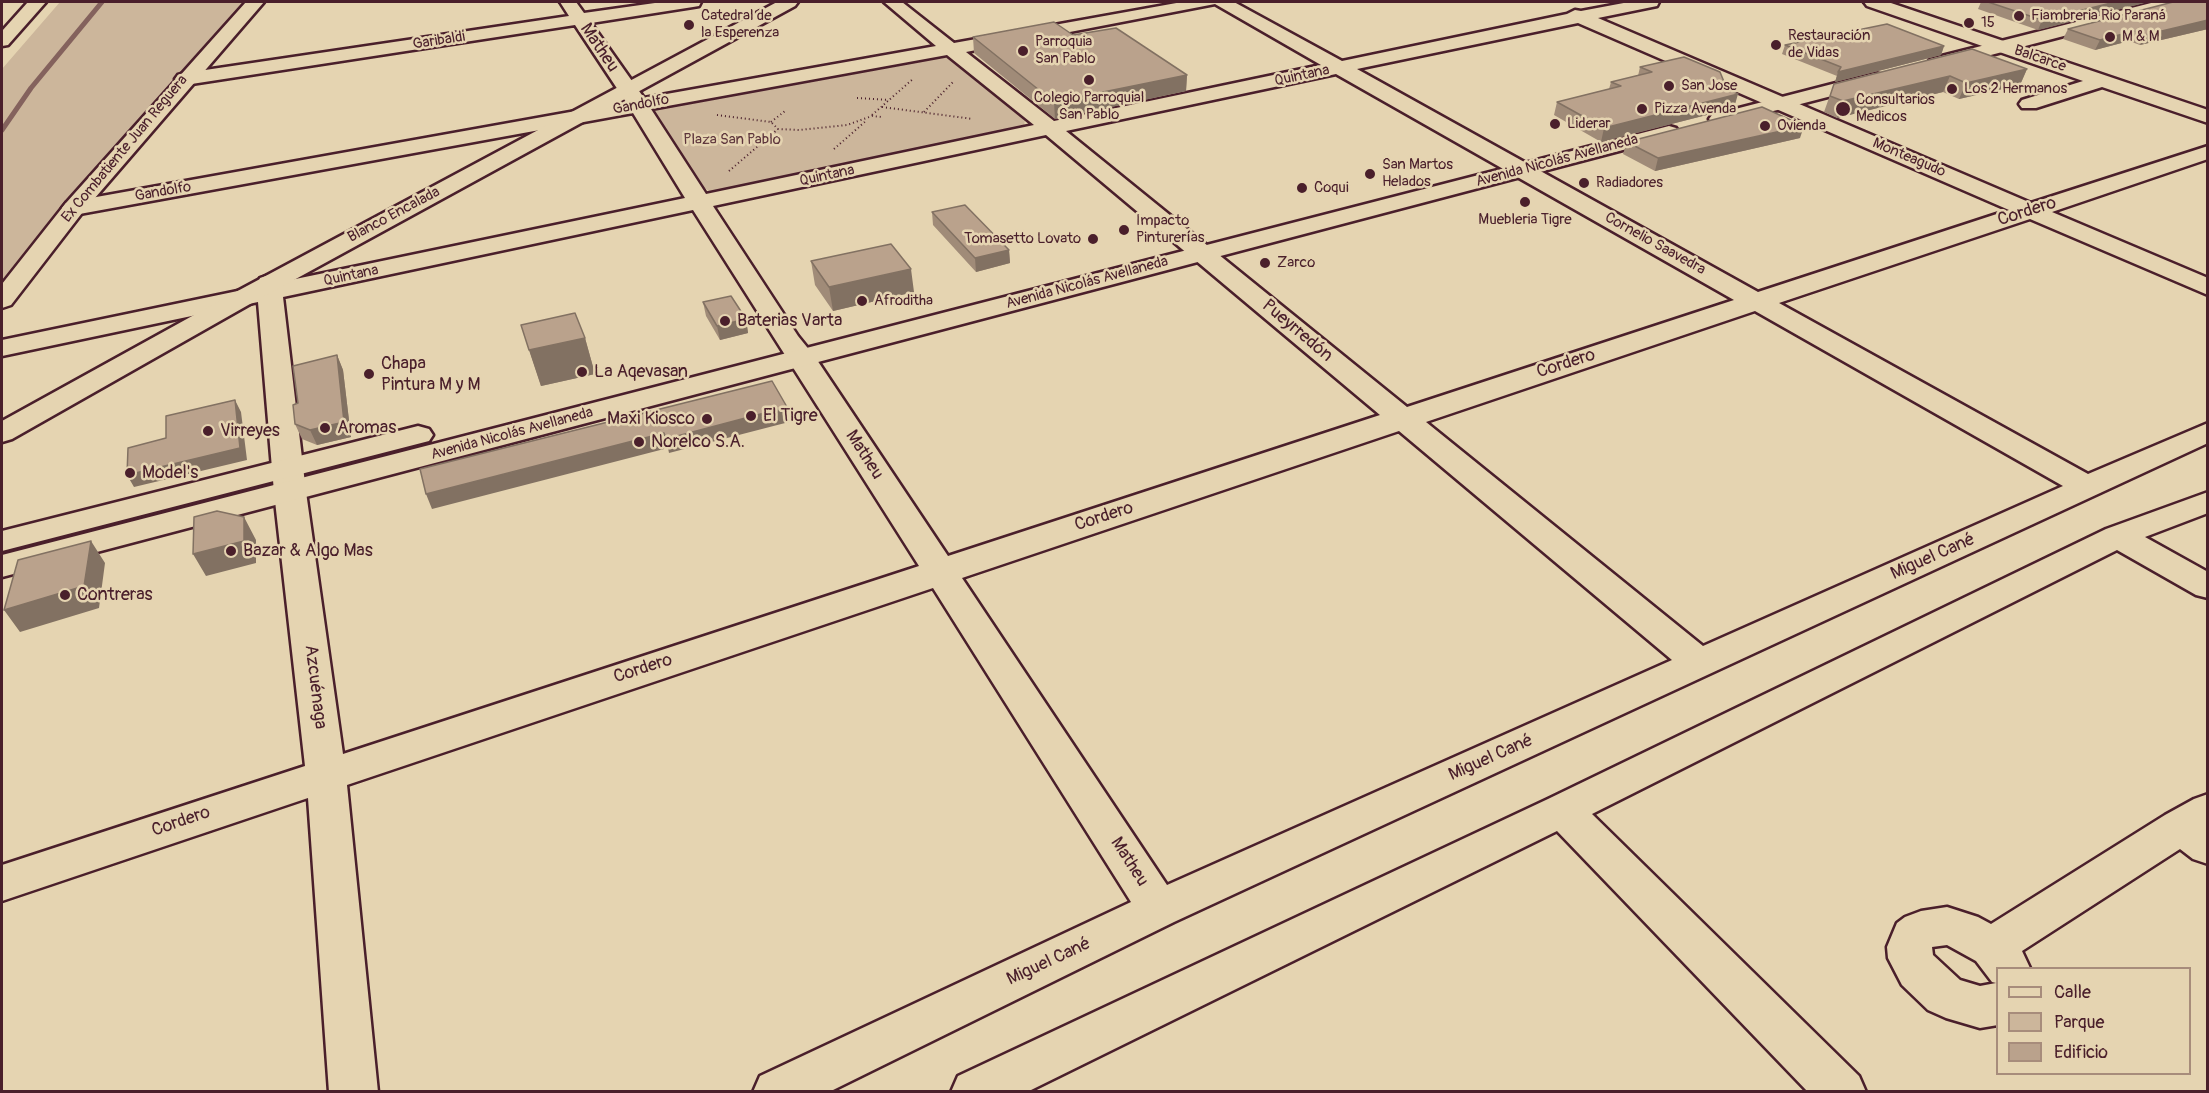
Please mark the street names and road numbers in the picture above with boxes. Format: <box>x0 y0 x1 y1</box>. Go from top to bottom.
street label: Matheu <box>575 19 623 77</box>
street label: Garibaldi <box>411 28 467 54</box>
street label: Balcarce <box>2012 42 2068 76</box>
street label: Quintana <box>1273 61 1331 91</box>
street label: Ex Combatiente Juan Reguera <box>58 72 192 226</box>
street label: Gandolfo <box>611 91 671 119</box>
street label: Avenida Nicolás Avellaneda <box>1474 131 1640 191</box>
street label: Monteagudo <box>1870 135 1948 181</box>
street label: Quintana <box>798 161 856 191</box>
street label: Gandolfo <box>133 178 193 206</box>
street label: Blanco Encalada <box>345 183 443 247</box>
street label: Cordero <box>1995 192 2059 232</box>
street label: Cornelio Saavedra <box>1601 209 1709 279</box>
street label: Avenida Nicolás Avellaneda <box>1004 253 1170 313</box>
street label: Quintana <box>322 261 380 291</box>
street label: Pueyrredón <box>1257 295 1337 367</box>
street label: Cordero <box>1534 344 1598 384</box>
street label: Avenida Nicolás Avellaneda <box>429 404 595 464</box>
street label: Matheu <box>840 426 888 484</box>
street label: Cordero <box>1072 497 1136 537</box>
street label: Miguel Cané <box>1887 529 1979 585</box>
street label: Azcuénaga <box>299 644 331 730</box>
street label: Cordero <box>611 649 675 689</box>
street label: Miguel Cané <box>1445 730 1537 786</box>
street label: Cordero <box>149 802 213 842</box>
street label: Matheu <box>1105 833 1153 891</box>
street label: Miguel Cané <box>1004 933 1094 991</box>

